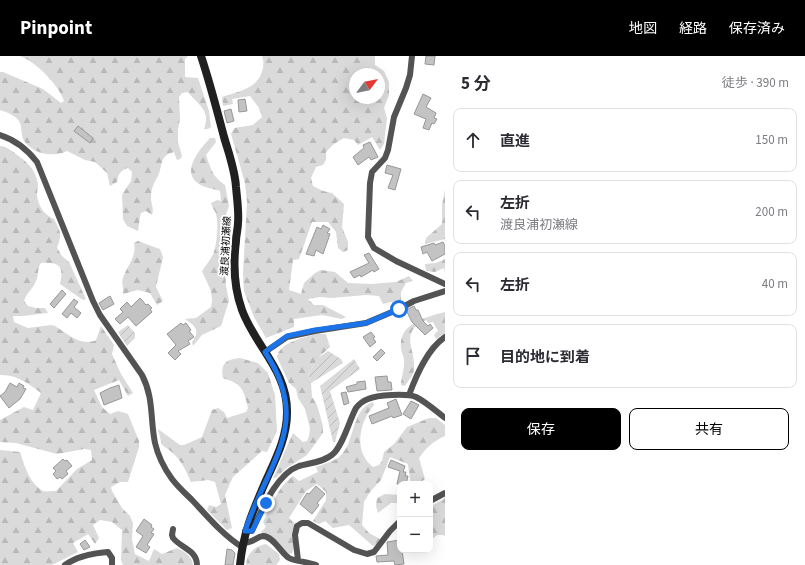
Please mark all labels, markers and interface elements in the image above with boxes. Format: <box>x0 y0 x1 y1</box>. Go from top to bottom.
text: Pinpoint <box>20 15 92 42</box>
text: 地図 <box>629 19 657 39</box>
text: 経路 <box>679 19 707 39</box>
text: 保存済み <box>729 19 785 39</box>
north arrow <box>349 68 385 104</box>
text: 5 分 <box>461 72 490 96</box>
text: 徒歩 · 390 m <box>722 74 789 92</box>
icon: ahead <box>462 129 484 151</box>
text: 直進 <box>500 131 530 152</box>
text: 150 m <box>755 131 788 149</box>
text: 左折 <box>500 193 530 214</box>
icon: left <box>462 201 484 223</box>
text: 200 m <box>755 203 788 221</box>
street label: 渡良浦初瀬線 <box>217 216 235 276</box>
text: 渡良浦初瀬線 <box>500 216 578 234</box>
icon: left <box>462 273 484 295</box>
text: 左折 <box>500 275 530 296</box>
text: 40 m <box>762 275 788 293</box>
route start <box>390 300 408 318</box>
icon: arrive <box>462 345 484 367</box>
text: 目的地に到着 <box>500 347 590 368</box>
button: 保存 <box>461 408 621 450</box>
button: 共有 <box>629 408 789 450</box>
map controls <box>397 481 433 553</box>
button: + <box>397 481 433 517</box>
route end <box>257 494 275 512</box>
button: − <box>397 517 433 553</box>

